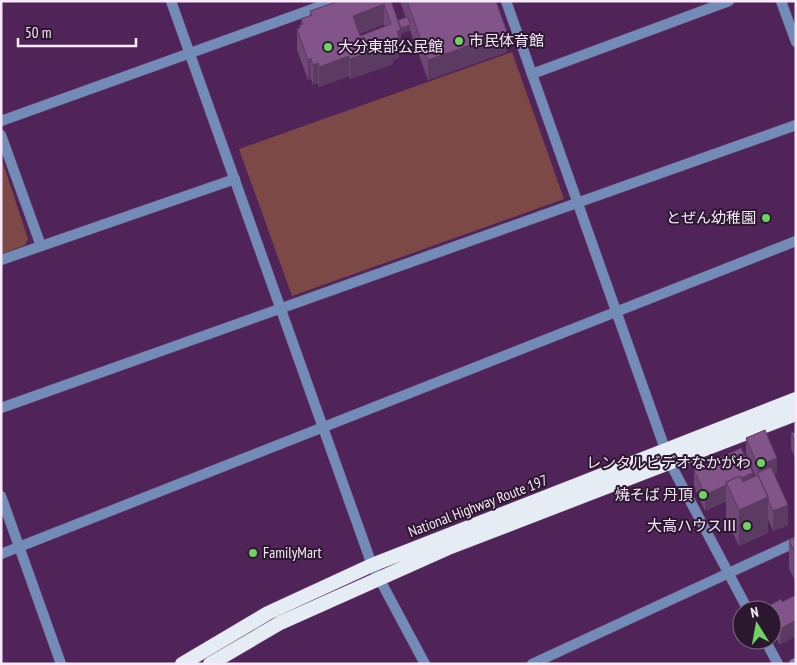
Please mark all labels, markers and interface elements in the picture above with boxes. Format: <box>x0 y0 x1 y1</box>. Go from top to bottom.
scale bar <box>18 15 135 47</box>
text: 50 m <box>25 23 51 42</box>
place label: 市民体育館 <box>469 31 544 50</box>
marker: 市民体育館 <box>453 35 465 47</box>
place label: 大分東部公民館 <box>338 37 443 56</box>
marker: 大分東部公民館 <box>322 41 334 53</box>
place label: とぜん幼稚園 <box>666 208 756 227</box>
marker: とぜん幼稚園 <box>760 212 772 224</box>
place label: レンタルビデオなかがわ <box>586 453 751 472</box>
marker: レンタルビデオなかがわ <box>755 457 767 469</box>
street label: National Highway Route 197 <box>405 470 550 541</box>
place label: 焼そば 丹頂 <box>615 485 693 504</box>
marker: 焼そば 丹頂 <box>697 489 709 501</box>
place label: 大高ハウスⅢ <box>647 516 737 535</box>
marker: 大高ハウスⅢ <box>741 520 753 532</box>
place label: FamilyMart <box>263 543 322 562</box>
marker: FamilyMart <box>247 547 259 559</box>
north arrow <box>732 600 782 650</box>
text: N <box>749 603 760 622</box>

